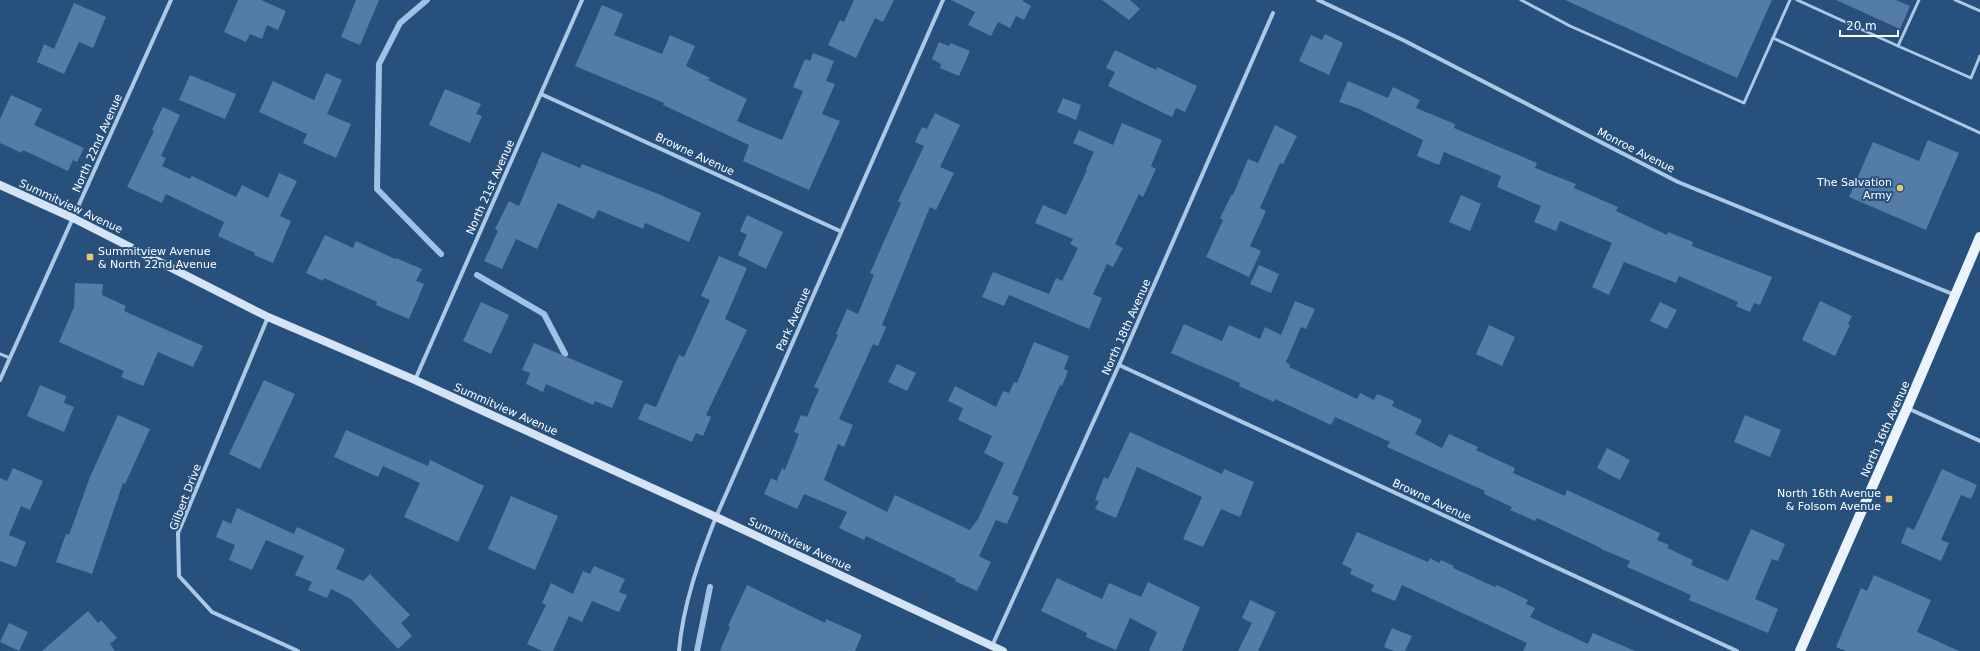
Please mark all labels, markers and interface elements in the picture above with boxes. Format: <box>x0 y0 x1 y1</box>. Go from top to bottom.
scale bar <box>1840 12 1898 38</box>
text: 20 m <box>1846 19 1877 33</box>
street label: North 22nd Avenue <box>70 92 125 195</box>
street label: Monroe Avenue <box>1595 125 1677 176</box>
street label: Browne Avenue <box>653 130 737 179</box>
street label: North 21st Avenue <box>464 137 517 237</box>
place label: The Salvation Army <box>1816 176 1892 202</box>
street label: Summitview Avenue <box>17 177 125 236</box>
marker: The Salvation Army <box>1895 183 1905 193</box>
place label: Summitview Avenue & North 22nd Avenue <box>98 245 217 271</box>
marker: Summitview Avenue & North 22nd Avenue <box>85 252 95 262</box>
street label: North 18th Avenue <box>1099 277 1154 377</box>
street label: Park Avenue <box>774 285 813 353</box>
street label: North 16th Avenue <box>1858 379 1913 479</box>
street label: Summitview Avenue <box>452 381 560 438</box>
street label: Gilbert Drive <box>167 462 204 532</box>
street label: Browne Avenue <box>1390 476 1474 525</box>
place label: North 16th Avenue & Folsom Avenue <box>1777 487 1881 513</box>
marker: North 16th Avenue & Folsom Avenue <box>1884 494 1894 504</box>
street label: Summitview Avenue <box>746 515 854 574</box>

